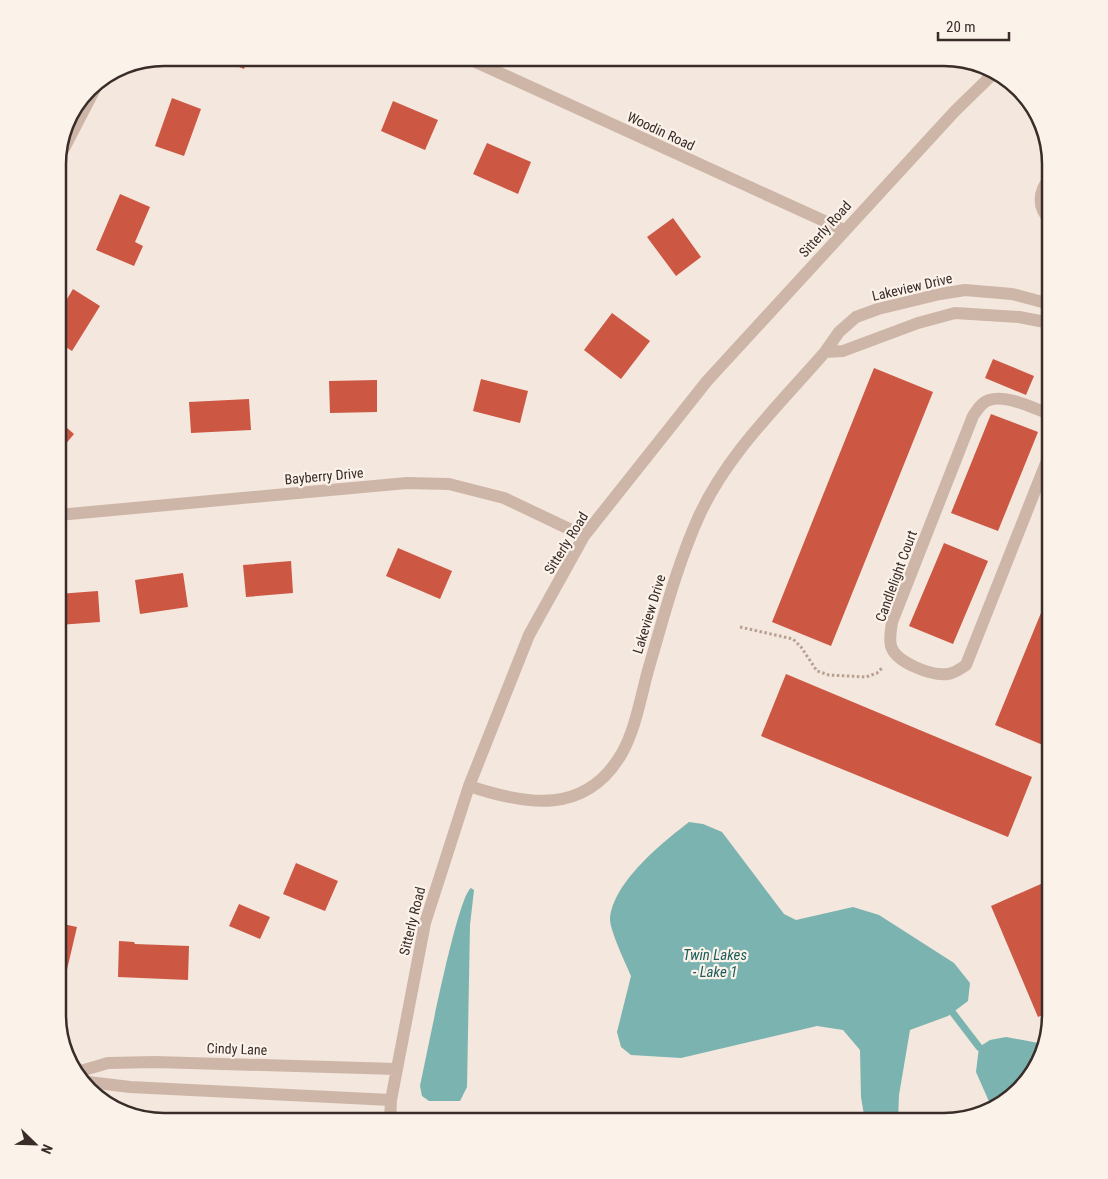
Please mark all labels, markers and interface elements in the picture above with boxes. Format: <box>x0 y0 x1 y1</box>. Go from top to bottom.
scale bar <box>938 10 1009 42</box>
text: 20 m <box>946 18 976 36</box>
street label: Woodin Road <box>625 108 697 154</box>
street label: Sitterly Road <box>796 198 854 260</box>
street label: Lakeview Drive <box>870 270 954 304</box>
street label: Bayberry Drive <box>284 465 365 487</box>
street label: Sitterly Road <box>541 509 591 577</box>
street label: Candlelight Court <box>872 528 920 624</box>
street label: Lakeview Drive <box>629 572 669 656</box>
street label: Sitterly Road <box>396 885 428 957</box>
water label: Twin Lakes - Lake 1 <box>683 946 747 981</box>
street label: Cindy Lane <box>206 1040 268 1058</box>
north arrow <box>10 1119 60 1169</box>
text: N <box>38 1142 56 1156</box>

